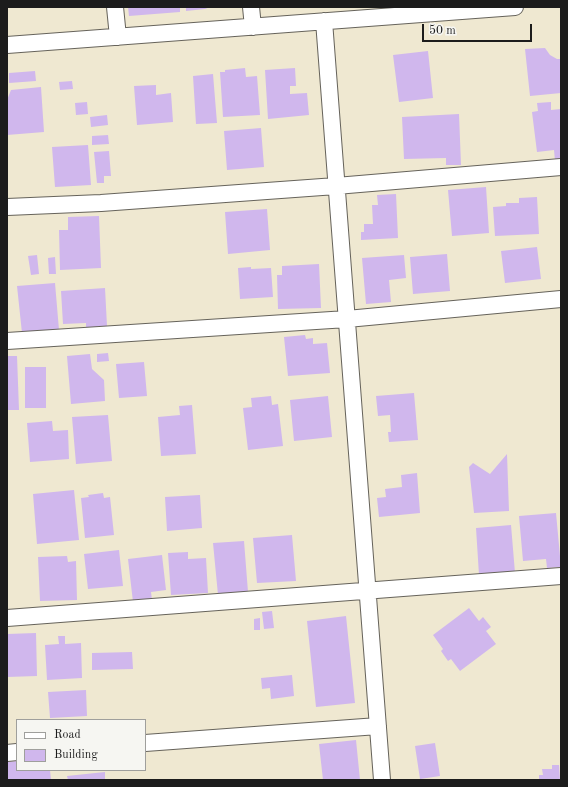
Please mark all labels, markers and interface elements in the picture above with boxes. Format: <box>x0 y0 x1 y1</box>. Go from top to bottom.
scale bar <box>424 16 534 42</box>
text: 50 m <box>429 25 456 37</box>
legend <box>16 719 146 771</box>
text: Road <box>54 729 81 741</box>
text: Building <box>54 749 98 761</box>

